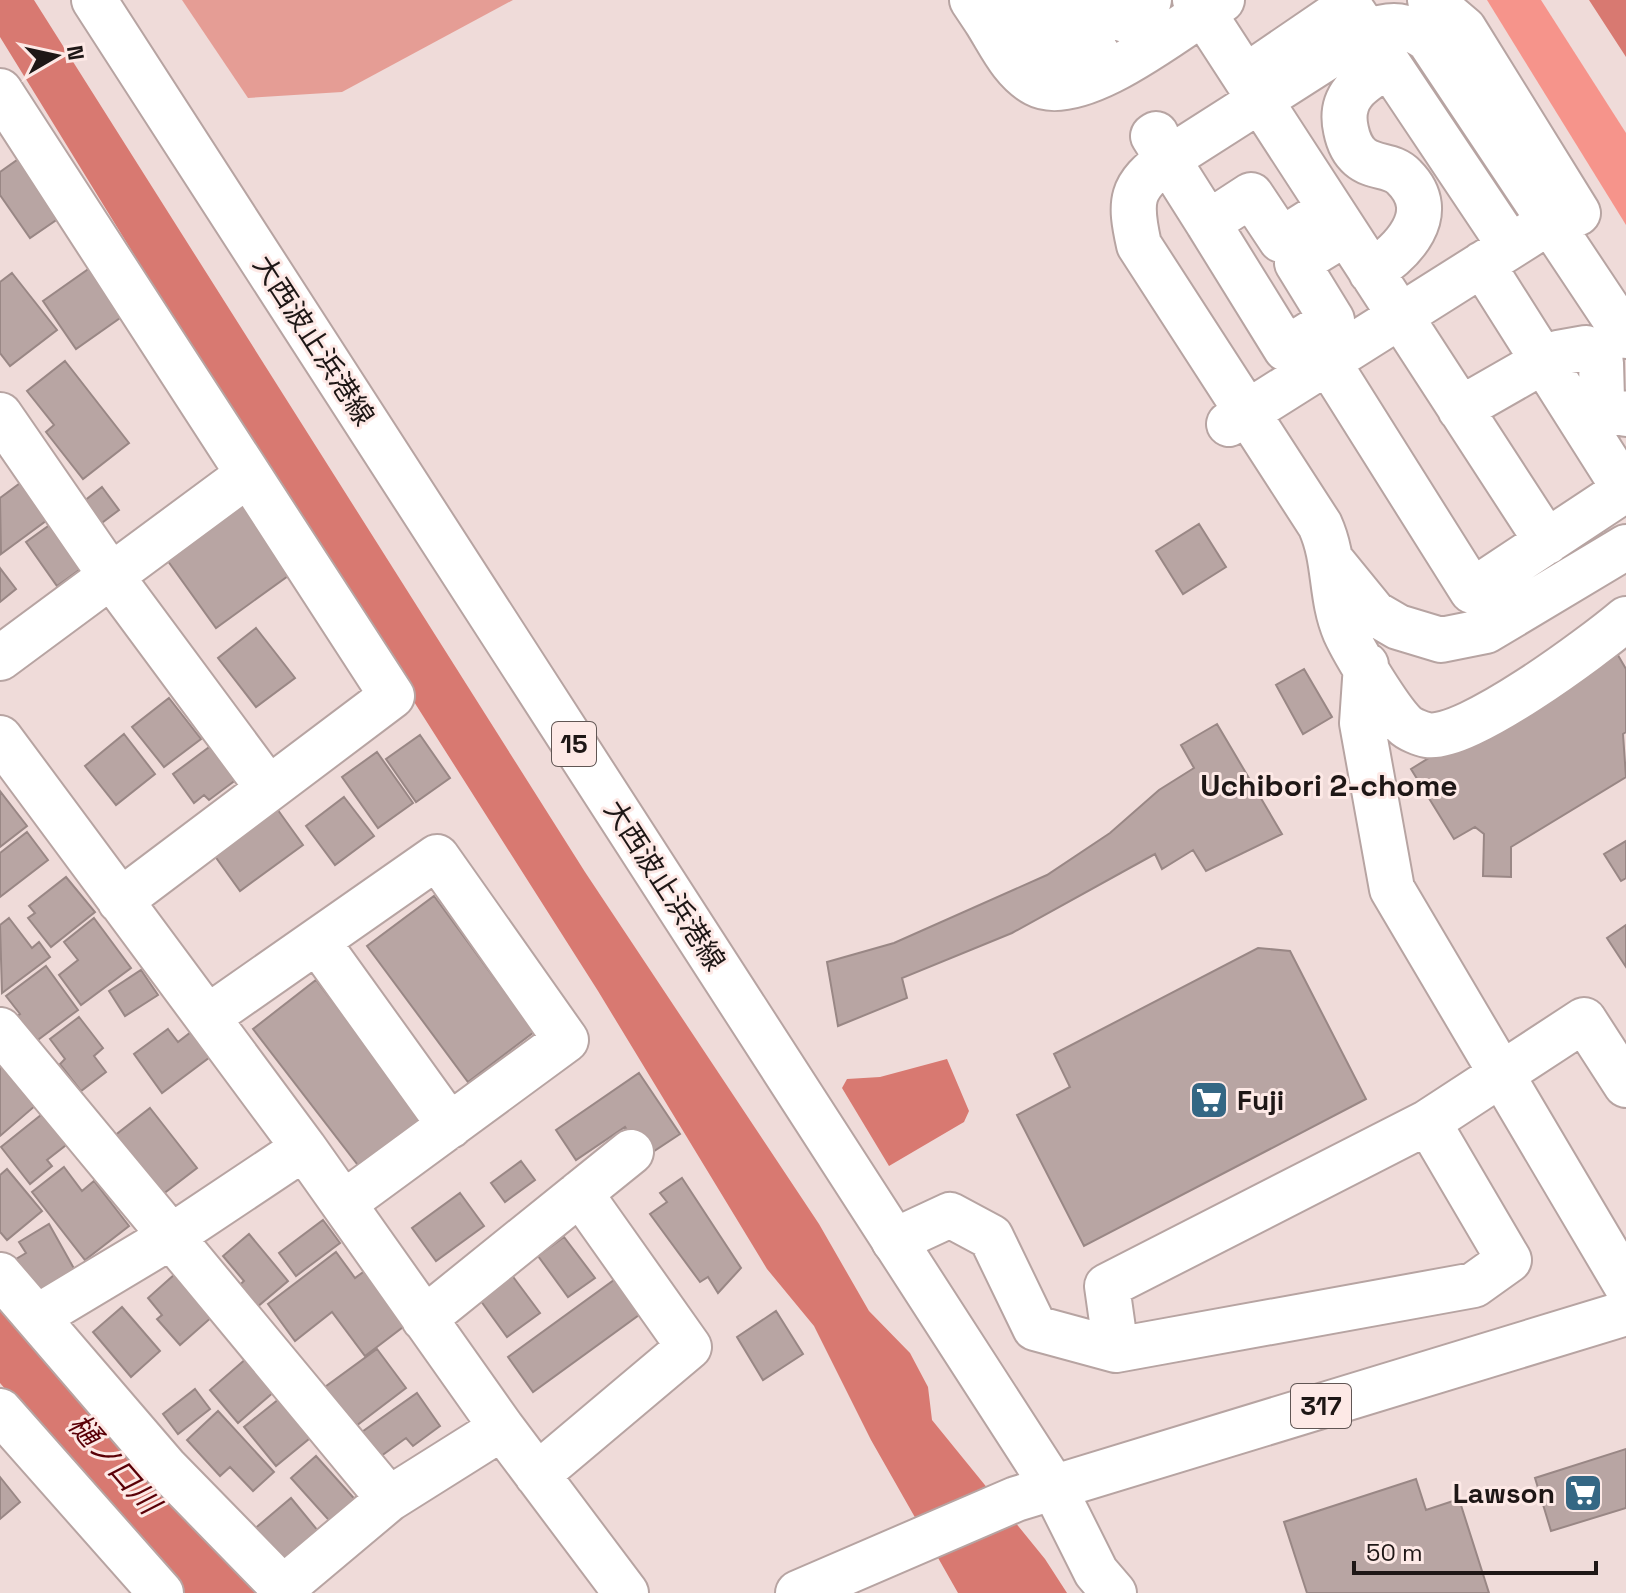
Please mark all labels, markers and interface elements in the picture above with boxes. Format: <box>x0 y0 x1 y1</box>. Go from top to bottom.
north arrow <box>16 16 96 96</box>
text: N <box>61 43 91 62</box>
street label: 大西波止浜港線 <box>246 248 382 432</box>
road number: 15 <box>552 722 596 766</box>
district label: Uchibori 2-chome <box>1200 766 1458 805</box>
street label: 大西波止浜港線 <box>597 793 733 977</box>
supermarket icon: Fuji <box>1188 1079 1230 1121</box>
place label: Fuji <box>1237 1082 1284 1118</box>
road number: 317 <box>1291 1384 1351 1428</box>
water label: 樋ノ口川 <box>60 1406 170 1524</box>
supermarket icon: Lawson <box>1562 1472 1604 1514</box>
place label: Lawson <box>1453 1475 1555 1511</box>
scale bar <box>1354 1525 1596 1575</box>
text: 50 m <box>1366 1537 1423 1568</box>

